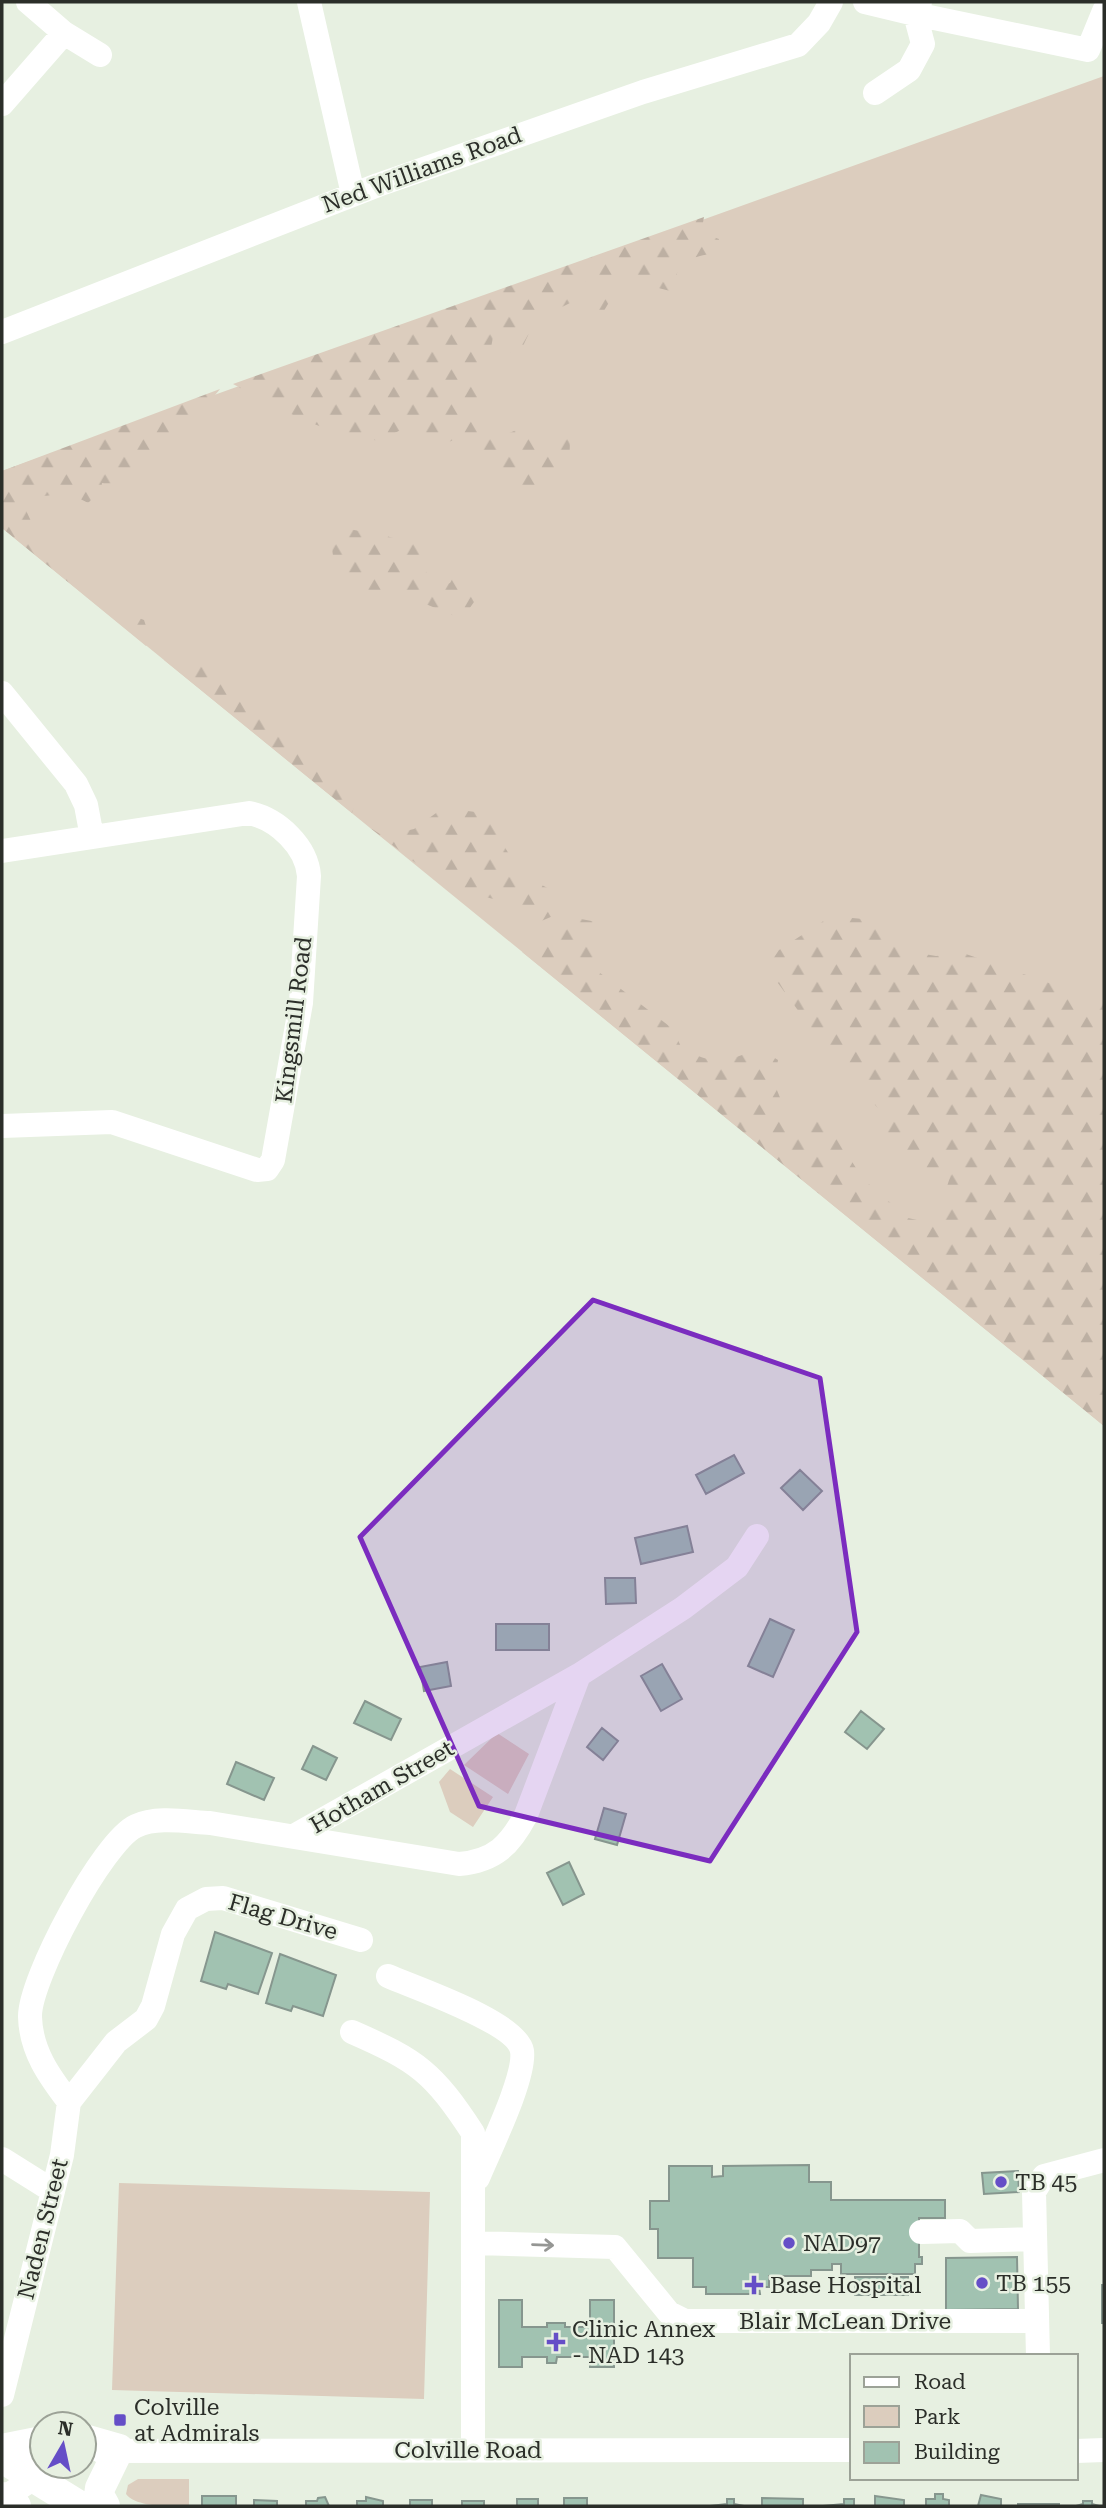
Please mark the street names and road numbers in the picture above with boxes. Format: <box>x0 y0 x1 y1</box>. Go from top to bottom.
street label: Ned Williams Road <box>319 121 526 219</box>
street label: Kingsmill Road <box>270 935 318 1105</box>
street label: Hotham Street <box>305 1735 459 1839</box>
street label: Flag Drive <box>225 1889 341 1945</box>
street label: Naden Street <box>12 2155 74 2302</box>
street label: Blair McLean Drive <box>739 2308 951 2335</box>
street label: Colville Road <box>394 2437 542 2464</box>

